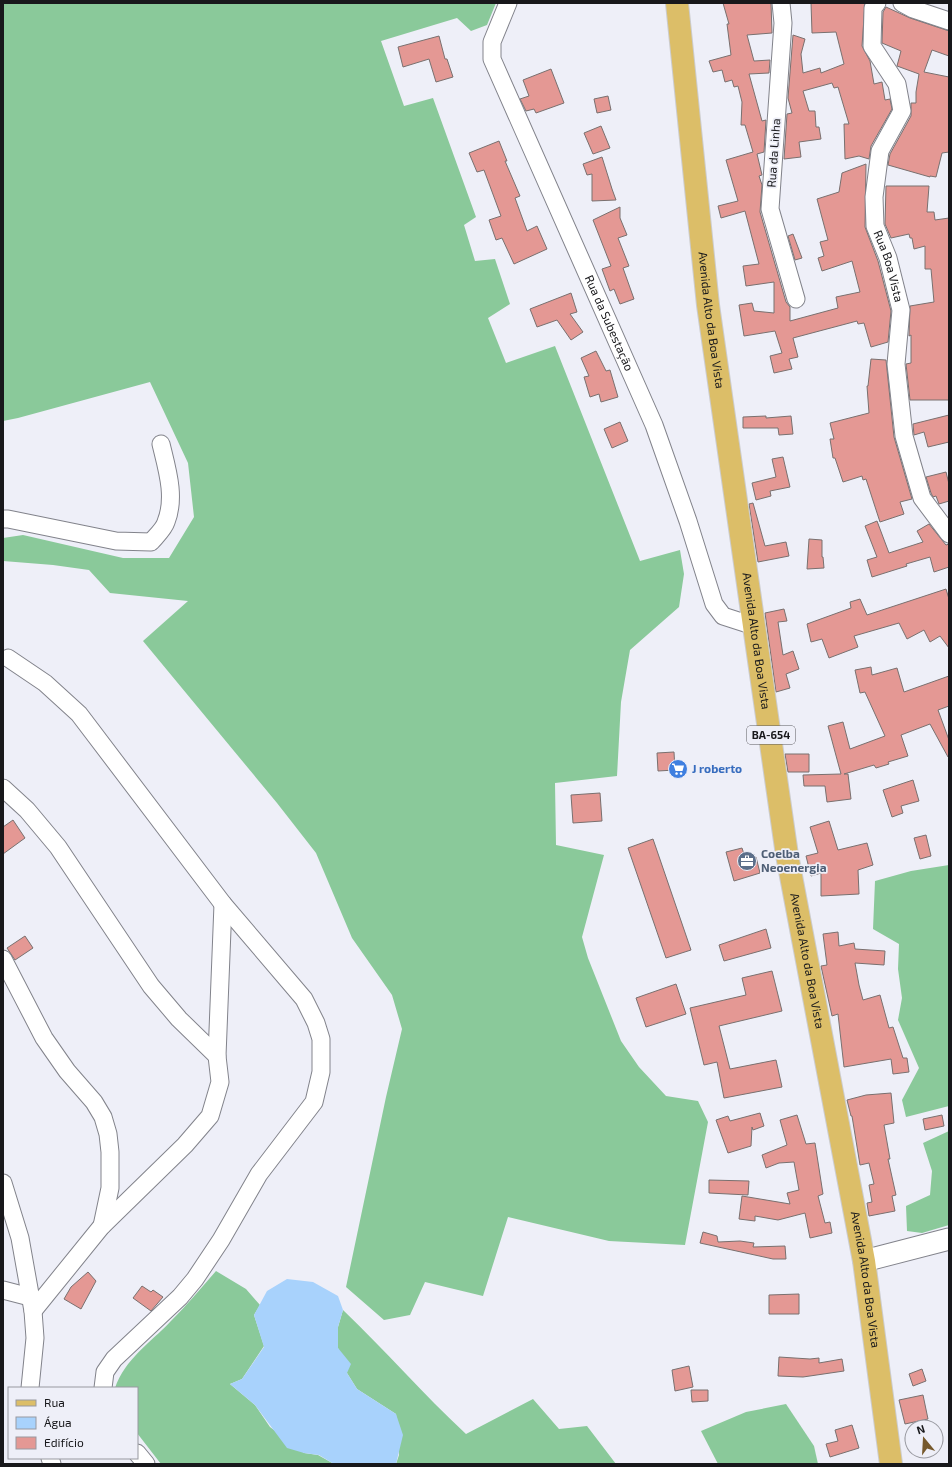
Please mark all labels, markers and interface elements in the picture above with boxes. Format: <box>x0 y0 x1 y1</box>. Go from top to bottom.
street label: Rua da Linha <box>764 118 782 188</box>
street label: Rua Boa Vista <box>871 228 907 303</box>
street label: Avenida Alto da Boa Vista <box>697 251 728 389</box>
street label: Rua da Subestação <box>583 273 637 373</box>
street label: Avenida Alto da Boa Vista <box>740 572 774 710</box>
road number: BA-654 <box>747 726 795 744</box>
supermarket icon: J roberto <box>667 758 689 780</box>
place label: J roberto <box>692 761 742 775</box>
place label: Coelba Neoenergia <box>761 846 827 874</box>
office icon: Coelba Neoenergia <box>736 850 758 872</box>
street label: Avenida Alto da Boa Vista <box>788 892 828 1030</box>
street label: Avenida Alto da Boa Vista <box>849 1210 883 1349</box>
legend <box>8 1387 138 1459</box>
text: Rua <box>44 1395 65 1409</box>
text: Água <box>44 1415 72 1429</box>
north arrow <box>904 1419 944 1459</box>
text: N <box>915 1422 927 1436</box>
text: Edifício <box>44 1435 84 1449</box>

